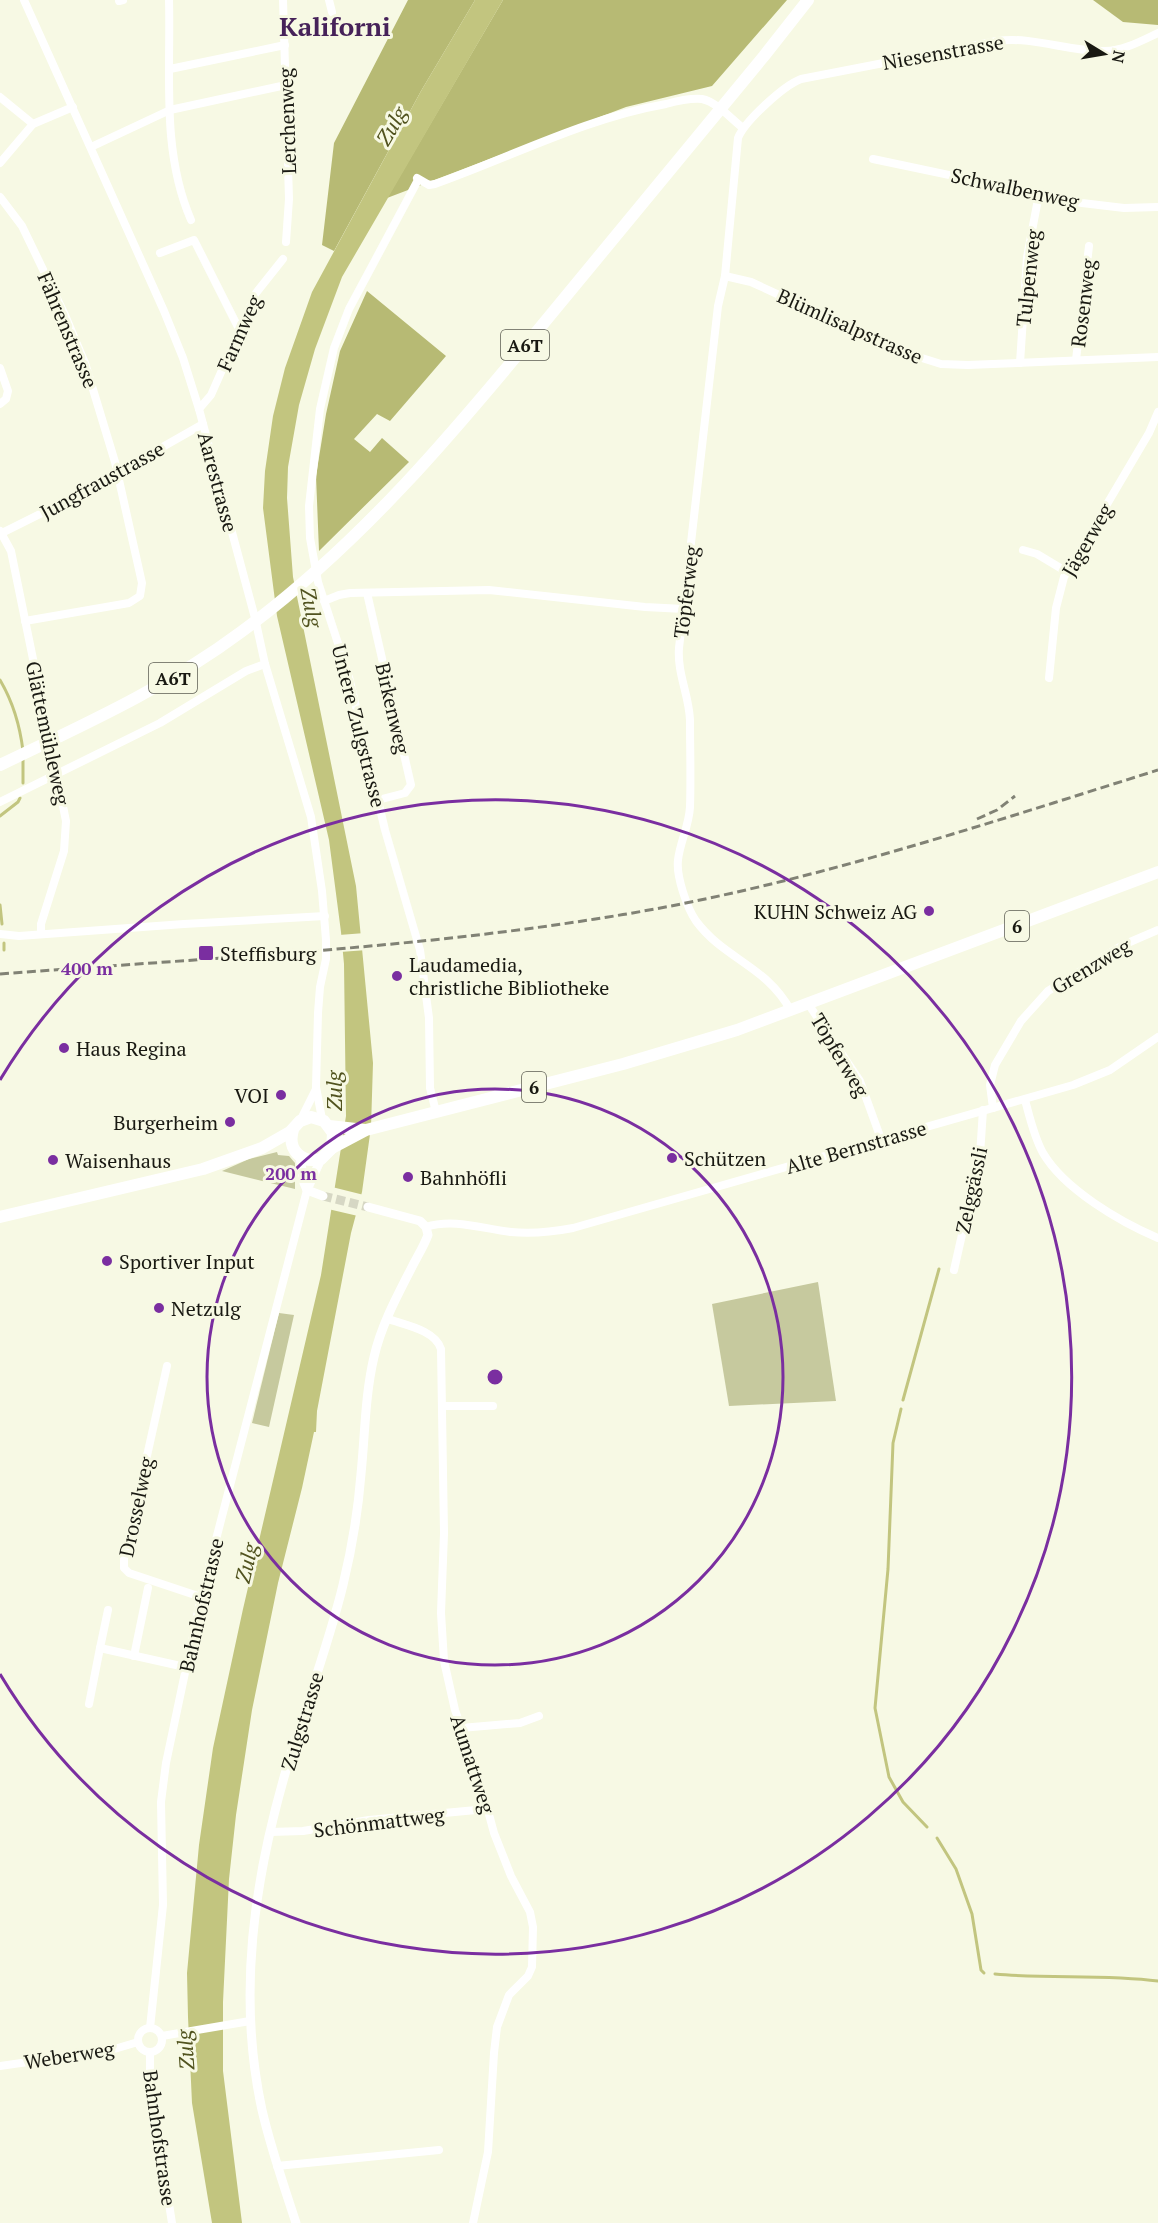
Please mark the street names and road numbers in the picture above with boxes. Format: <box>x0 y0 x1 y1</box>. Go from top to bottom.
street label: Niesenstrasse <box>880 28 1006 76</box>
street label: Lerchenweg <box>272 67 302 175</box>
street label: Schwalbenweg <box>949 161 1082 215</box>
street label: Tulpenweg <box>1009 228 1047 328</box>
street label: Rosenweg <box>1064 257 1102 349</box>
street label: Fährenstrasse <box>31 268 105 392</box>
street label: Blümlisalpstrasse <box>773 282 927 370</box>
street label: Farmweg <box>210 290 268 375</box>
road number: A6T <box>501 330 549 360</box>
street label: Aarestrasse <box>192 429 244 535</box>
street label: Jungfraustrasse <box>35 435 169 525</box>
street label: Jägerweg <box>1055 498 1119 582</box>
street label: Töpferweg <box>667 544 705 640</box>
street label: Untere Zulgstrasse <box>326 642 392 810</box>
street label: Glättemühleweg <box>20 659 77 808</box>
street label: Birkenweg <box>369 660 417 757</box>
road number: A6T <box>149 663 197 693</box>
road number: 6 <box>1005 911 1029 941</box>
street label: Grenzweg <box>1046 932 1136 1000</box>
street label: Töpferweg <box>805 1008 876 1102</box>
road number: 6 <box>522 1072 546 1102</box>
street label: Alte Bernstrasse <box>782 1114 930 1180</box>
street label: Zelggässli <box>949 1144 993 1236</box>
street label: Drosselweg <box>112 1454 160 1559</box>
street label: Bahnhofstrasse <box>172 1535 230 1675</box>
street label: Zulgstrasse <box>274 1669 330 1773</box>
street label: Aumattweg <box>444 1711 502 1817</box>
street label: Schönmattweg <box>312 1801 447 1843</box>
street label: Weberweg <box>22 2034 117 2075</box>
street label: Bahnhofstrasse <box>137 2068 183 2208</box>

